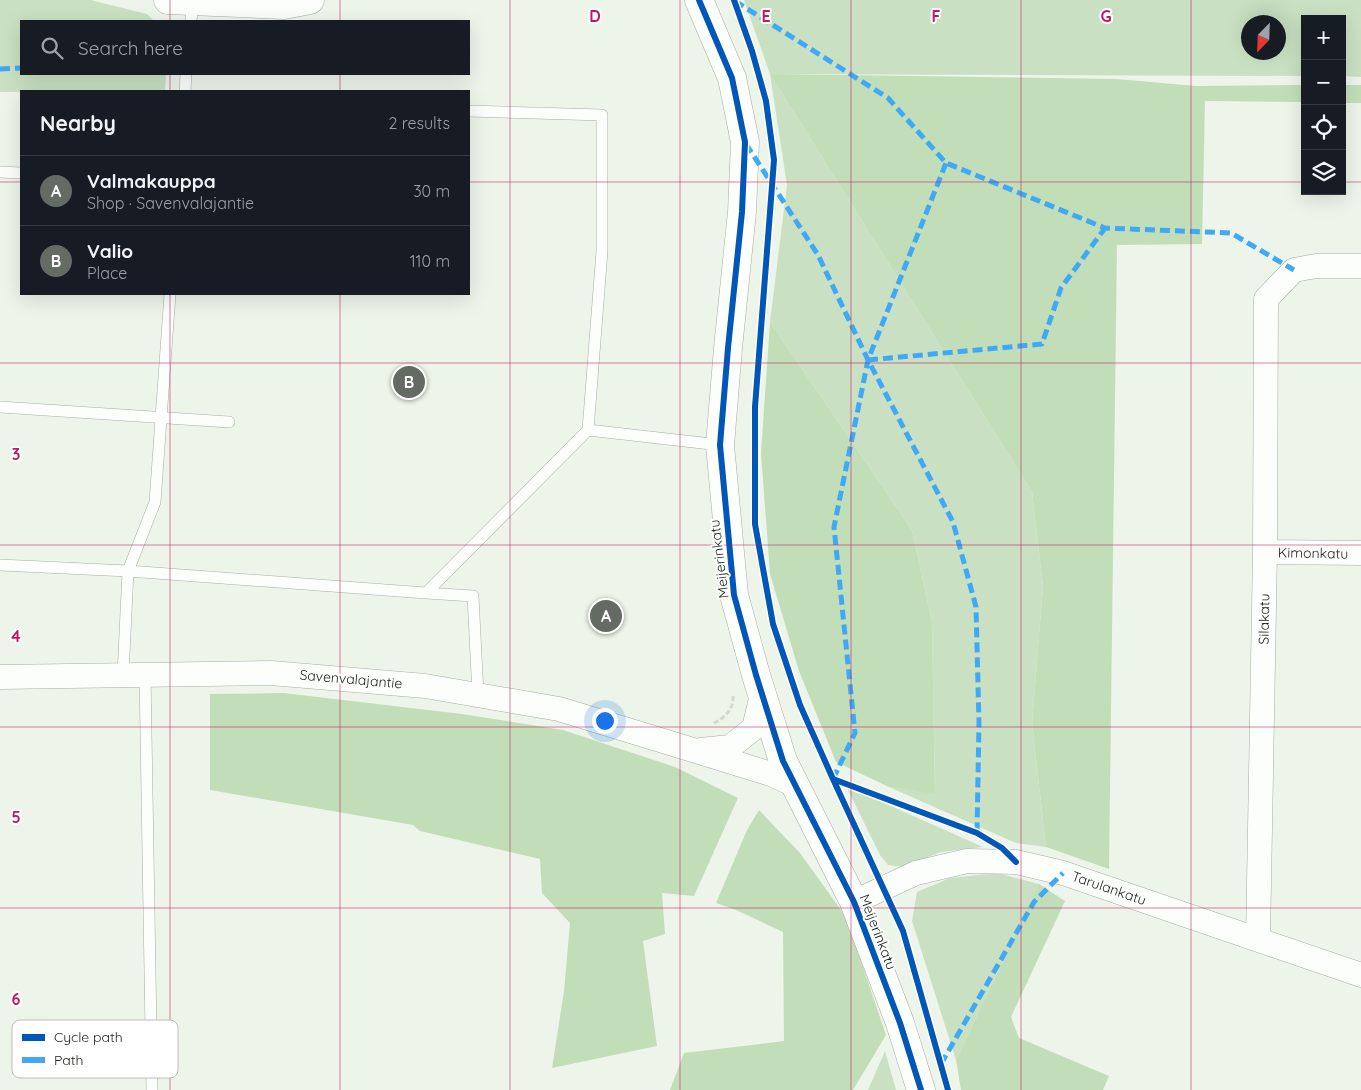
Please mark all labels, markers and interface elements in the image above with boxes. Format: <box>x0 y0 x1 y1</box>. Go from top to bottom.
text: D <box>589 6 601 26</box>
text: E <box>761 6 771 26</box>
text: F <box>932 6 941 26</box>
text: G <box>1100 6 1112 26</box>
north arrow <box>1241 15 1286 60</box>
map controls <box>1301 15 1346 195</box>
button: + <box>1301 15 1346 60</box>
search box <box>20 20 470 75</box>
icon: search <box>38 34 66 62</box>
text: Search here <box>78 36 183 60</box>
button: − <box>1301 60 1346 105</box>
button: locate <box>1301 105 1346 150</box>
text: Nearby <box>40 110 116 136</box>
text: 2 results <box>388 113 450 133</box>
button: layers <box>1301 150 1346 195</box>
text: Valmakauppa <box>87 169 216 193</box>
text: A <box>51 181 61 201</box>
text: 30 m <box>413 181 450 201</box>
text: Shop · Savenvalajantie <box>87 193 254 213</box>
text: Valio <box>87 239 133 263</box>
text: B <box>51 251 61 271</box>
text: 110 m <box>410 251 450 271</box>
text: Place <box>87 263 127 283</box>
pin: B <box>393 363 425 401</box>
text: 3 <box>12 444 20 464</box>
street label: Meijerinkatu <box>705 519 733 599</box>
street label: Kimonkatu <box>1278 543 1348 563</box>
street label: Silakatu <box>1255 593 1273 645</box>
pin: A <box>590 597 622 635</box>
text: 4 <box>11 626 21 646</box>
street label: Savenvalajantie <box>299 666 403 692</box>
your location <box>592 708 618 734</box>
text: 5 <box>11 807 21 827</box>
street label: Tarulankatu <box>1070 867 1148 909</box>
street label: Meijerinkatu <box>855 892 901 972</box>
text: 6 <box>12 989 21 1009</box>
legend <box>12 1020 178 1078</box>
text: Cycle path <box>54 1028 123 1046</box>
text: Path <box>54 1051 83 1069</box>

